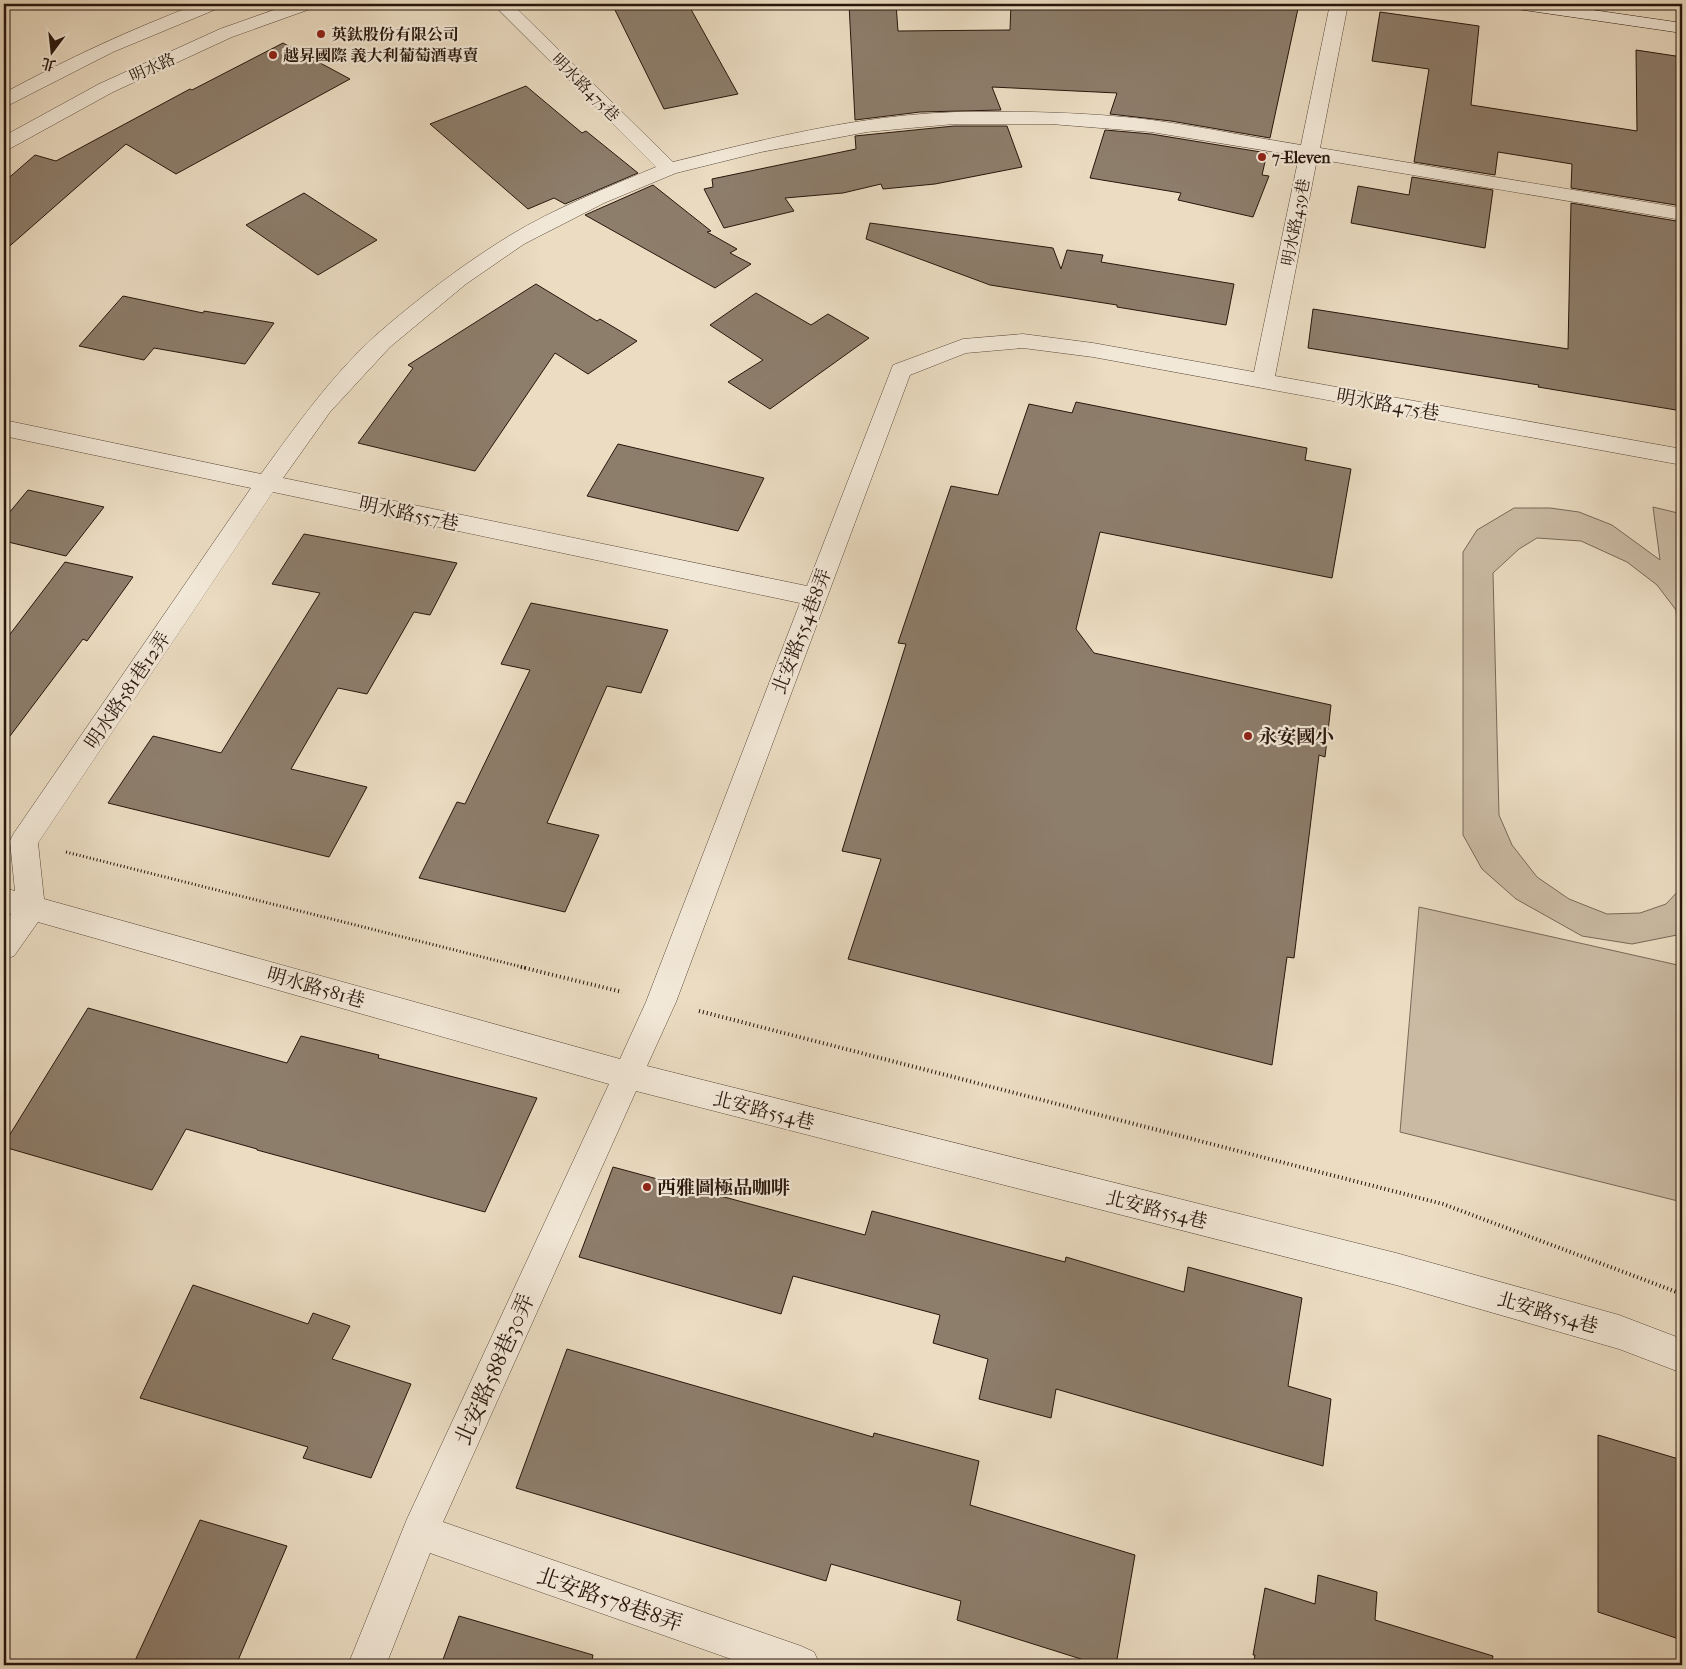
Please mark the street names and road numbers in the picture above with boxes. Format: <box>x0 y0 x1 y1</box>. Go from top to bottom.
street label: 明水路 <box>126 49 178 86</box>
street label: 明水路475巷 <box>548 50 623 125</box>
street label: 明水路439巷 <box>1278 177 1313 267</box>
street label: 明水路475巷 <box>1335 385 1441 425</box>
street label: 明水路557巷 <box>357 493 461 535</box>
street label: 北安路554巷8弄 <box>768 566 836 697</box>
street label: 明水路581巷12弄 <box>81 628 175 753</box>
street label: 明水路581巷 <box>264 964 367 1012</box>
street label: 北安路554巷 <box>711 1088 817 1134</box>
street label: 北安路554巷 <box>1104 1187 1210 1233</box>
street label: 北安路554巷 <box>1495 1288 1601 1338</box>
street label: 北安路588巷30弄 <box>450 1290 540 1449</box>
street label: 北安路578巷8弄 <box>533 1563 686 1637</box>

